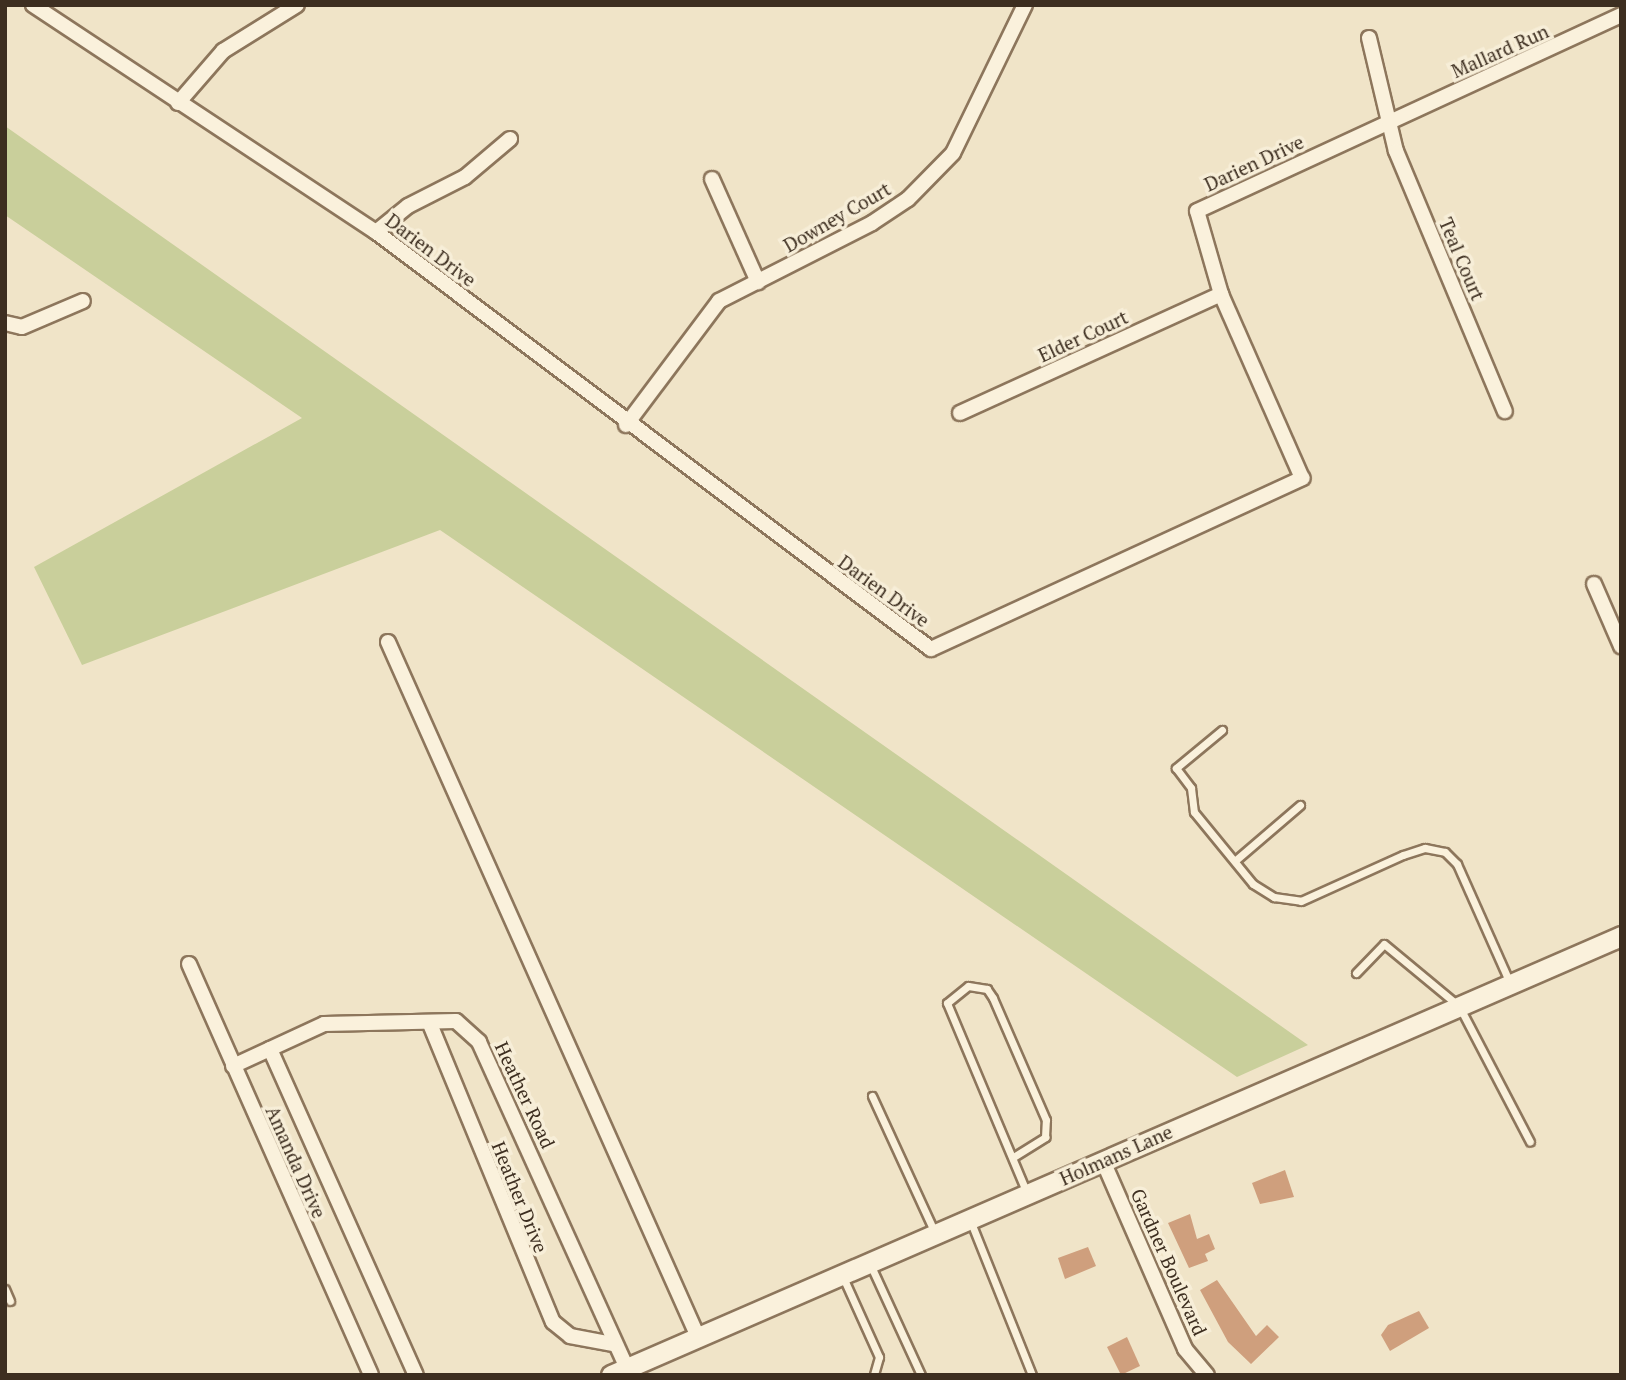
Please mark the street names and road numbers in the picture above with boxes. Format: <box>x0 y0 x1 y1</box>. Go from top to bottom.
street label: Mallard Run <box>1448 19 1552 83</box>
street label: Darien Drive <box>1201 130 1307 196</box>
street label: Downey Court <box>779 177 895 257</box>
street label: Darien Drive <box>381 209 481 291</box>
street label: Teal Court <box>1434 214 1490 304</box>
street label: Elder Court <box>1035 305 1131 367</box>
street label: Darien Drive <box>834 550 934 632</box>
street label: Heather Road <box>490 1038 560 1152</box>
street label: Amanda Drive <box>261 1102 331 1222</box>
street label: Holmans Lane <box>1056 1120 1176 1190</box>
street label: Heather Drive <box>487 1138 553 1256</box>
street label: Gardner Boulevard <box>1126 1185 1212 1339</box>

